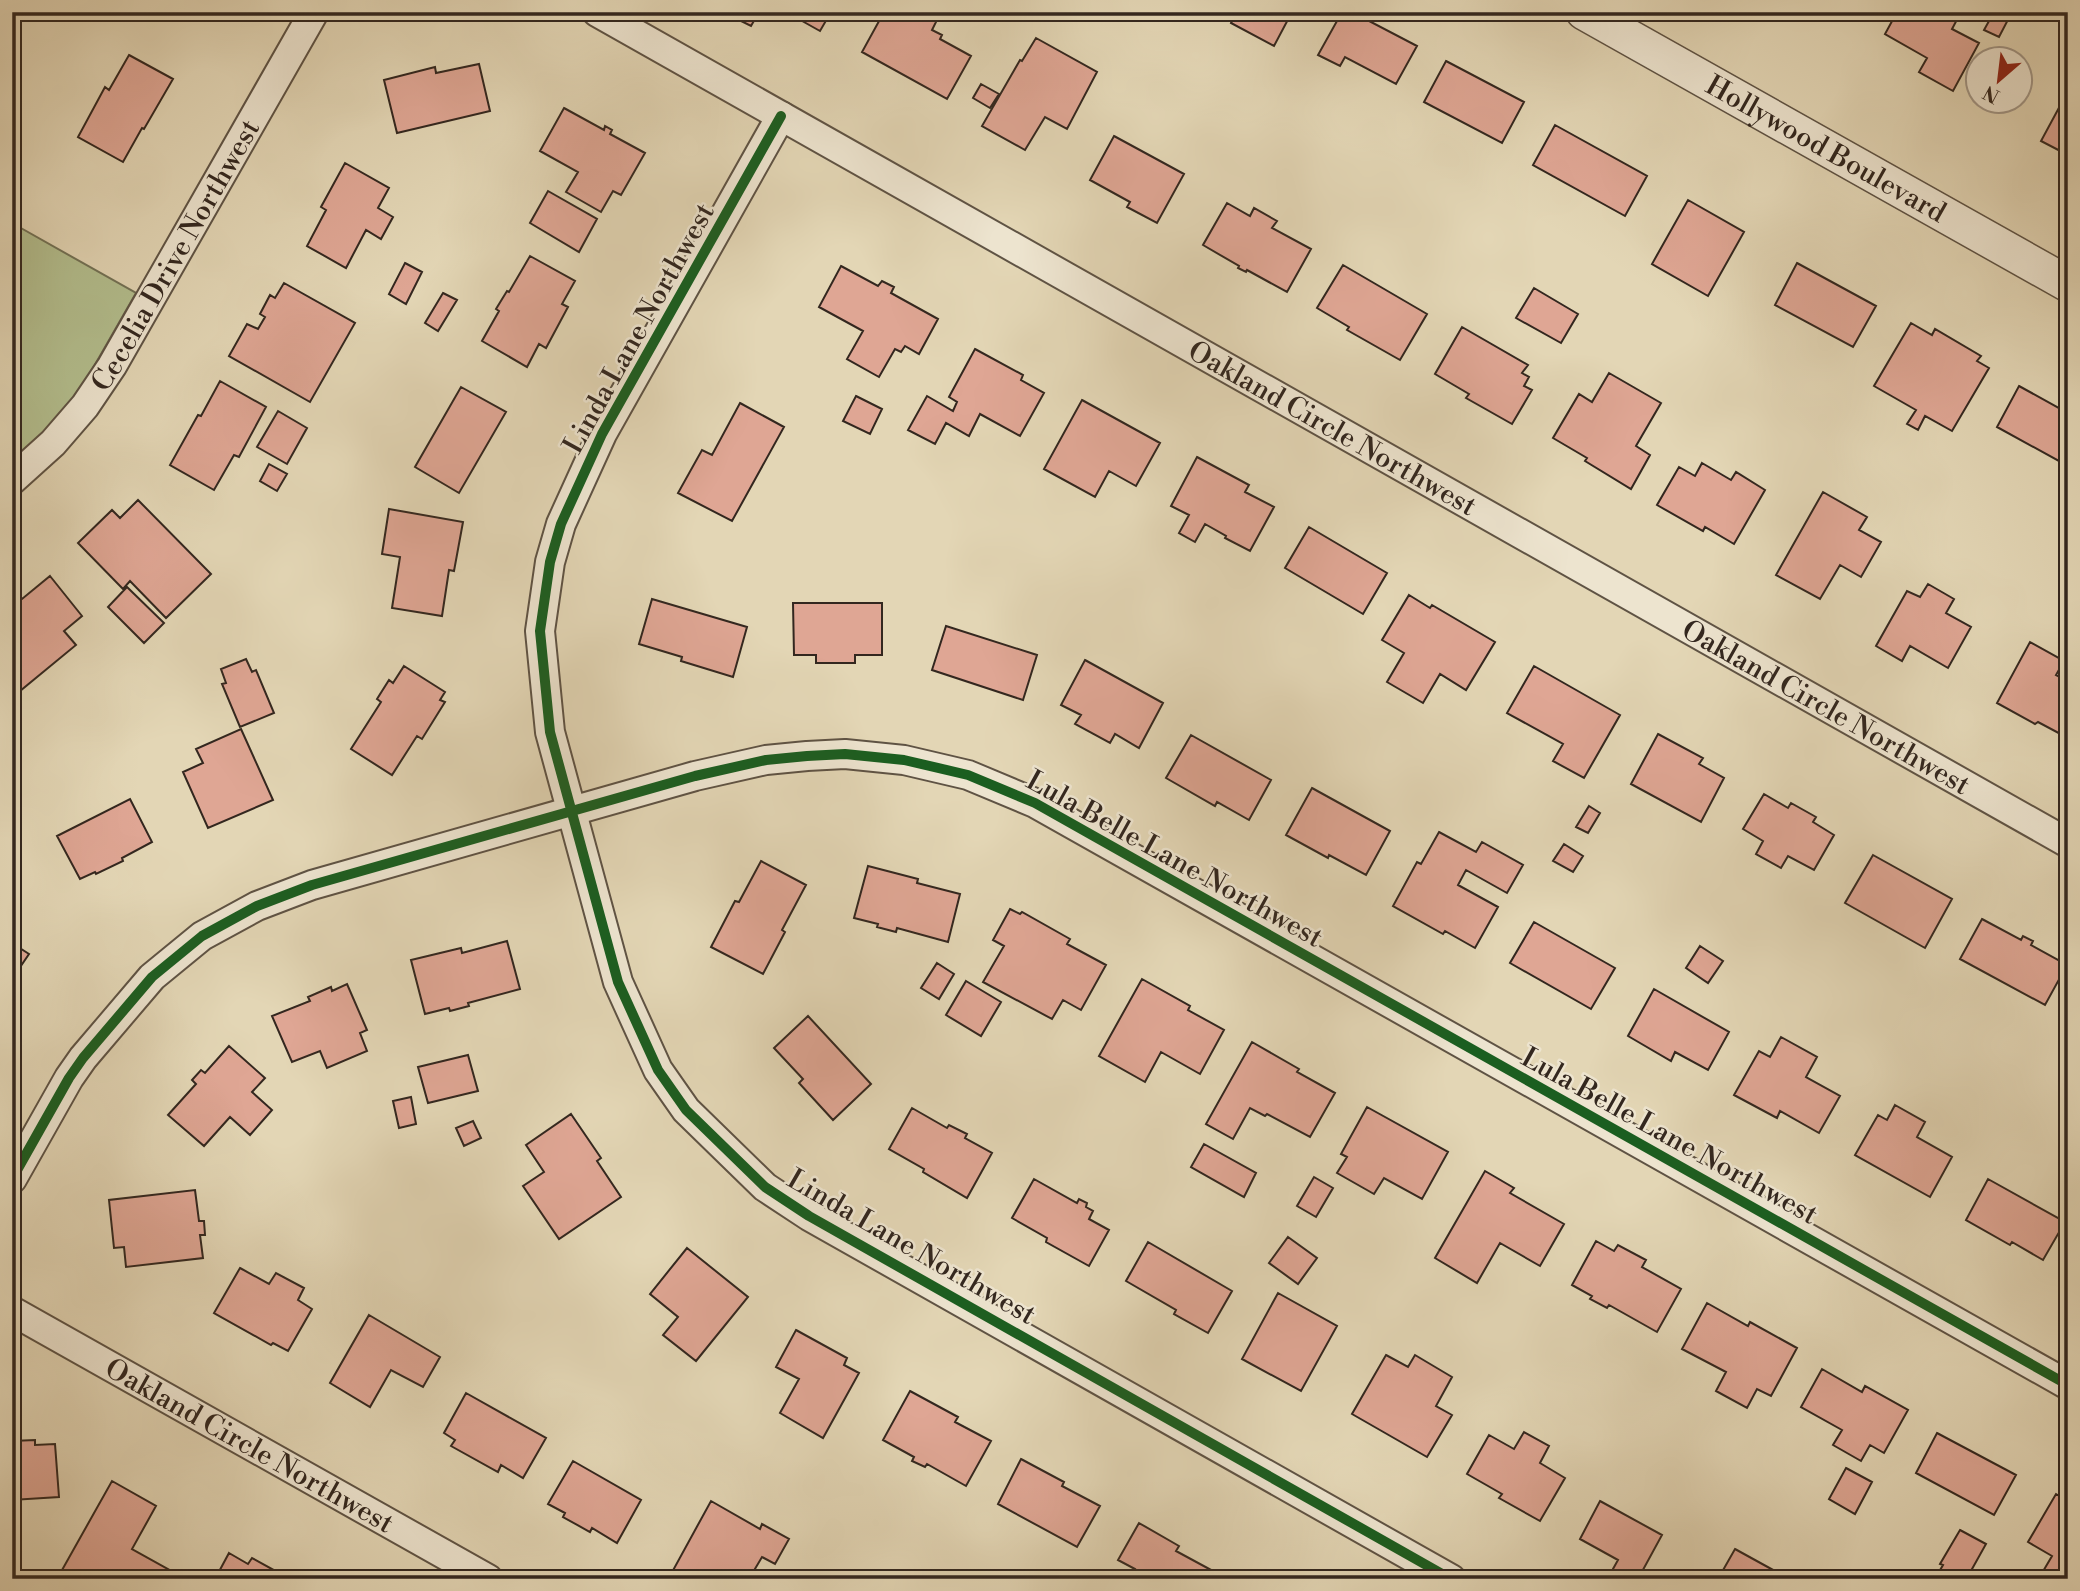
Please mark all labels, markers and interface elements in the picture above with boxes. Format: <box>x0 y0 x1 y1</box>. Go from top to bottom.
north arrow <box>1965 46 2035 116</box>
street label: Hollywood Boulevard <box>1699 68 1952 231</box>
text: N <box>1979 80 2004 108</box>
street label: Cecelia Drive Northwest <box>84 113 268 398</box>
street label: Linda Lane Northwest <box>556 197 723 460</box>
street label: Oakland Circle Northwest <box>1182 334 1482 524</box>
street label: Oakland Circle Northwest <box>1675 613 1976 803</box>
street label: Lula Belle Lane Northwest <box>1020 763 1329 956</box>
street label: Lula Belle Lane Northwest <box>1515 1040 1824 1233</box>
street label: Linda Lane Northwest <box>781 1162 1042 1333</box>
street label: Oakland Circle Northwest <box>99 1351 400 1541</box>

